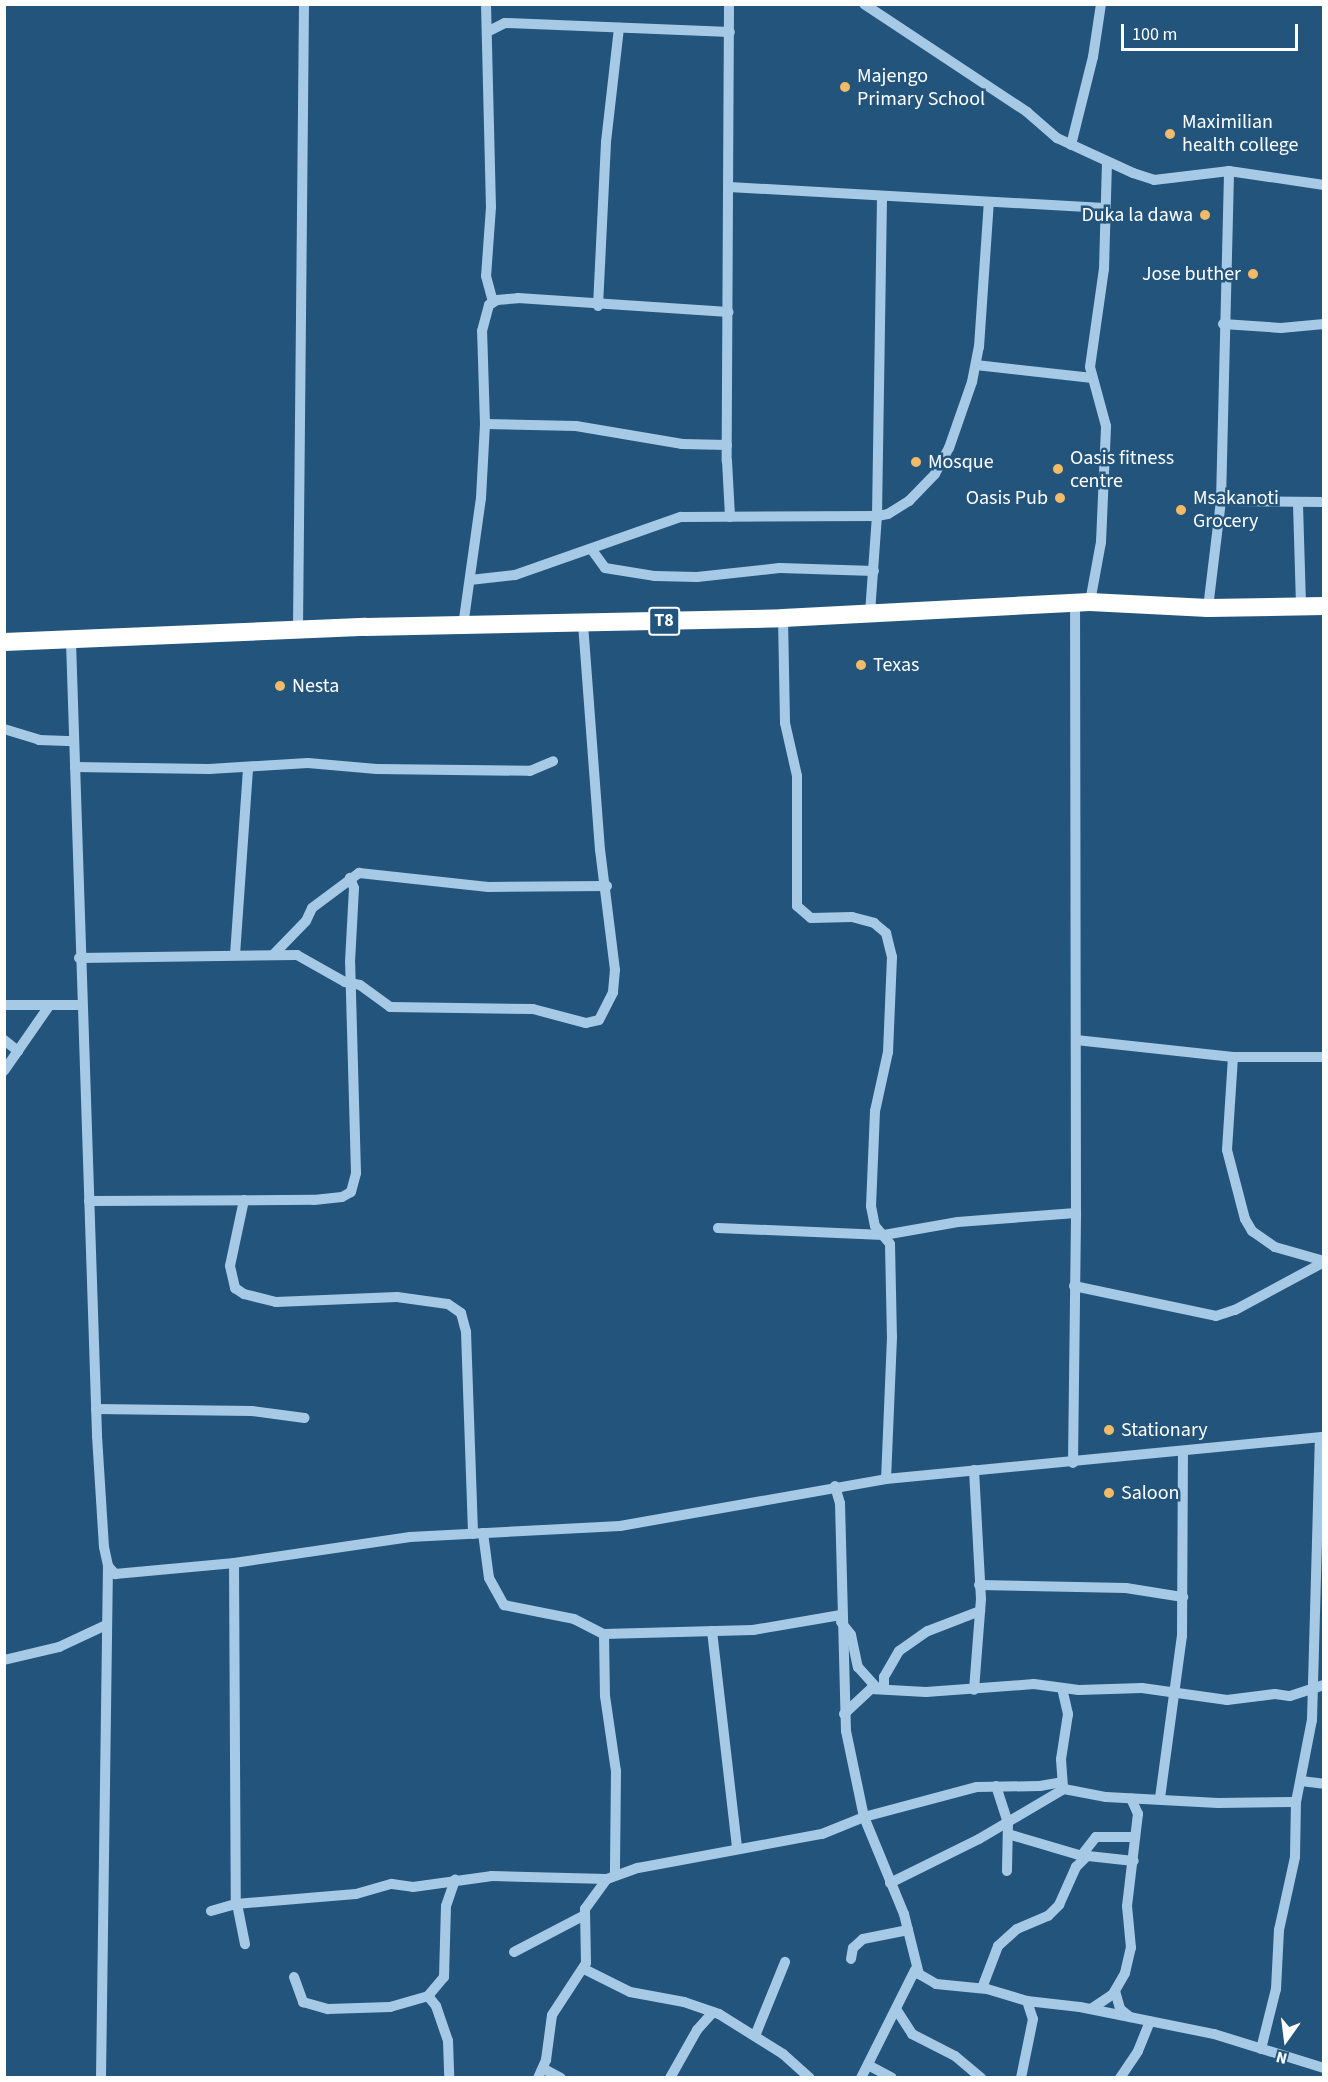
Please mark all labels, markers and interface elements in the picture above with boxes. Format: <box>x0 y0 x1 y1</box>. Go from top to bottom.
scale bar <box>1124 12 1301 50</box>
text: 100 m <box>1132 22 1177 47</box>
place label: Majengo Primary School <box>857 64 985 111</box>
marker: Majengo Primary School <box>838 80 852 94</box>
place label: Maximilian health college <box>1182 110 1299 157</box>
marker: Maximilian health college <box>1163 127 1177 141</box>
place label: Duka la dawa <box>1081 203 1193 227</box>
marker: Duka la dawa <box>1198 208 1212 222</box>
place label: Jose buther <box>1142 262 1241 286</box>
marker: Jose buther <box>1246 267 1260 281</box>
place label: Oasis fitness centre <box>1070 446 1174 493</box>
place label: Mosque <box>928 450 994 474</box>
marker: Mosque <box>909 455 923 469</box>
marker: Oasis fitness centre <box>1051 462 1065 476</box>
place label: Oasis Pub <box>966 486 1048 510</box>
place label: Msakanoti Grocery <box>1193 486 1279 533</box>
marker: Oasis Pub <box>1053 491 1067 505</box>
marker: Msakanoti Grocery <box>1174 503 1188 517</box>
road number: T8 <box>648 606 680 636</box>
place label: Texas <box>873 653 919 677</box>
marker: Texas <box>854 658 868 672</box>
place label: Nesta <box>292 674 339 698</box>
marker: Nesta <box>273 679 287 693</box>
place label: Stationary <box>1121 1418 1208 1442</box>
marker: Stationary <box>1102 1423 1116 1437</box>
place label: Saloon <box>1121 1481 1179 1505</box>
marker: Saloon <box>1102 1486 1116 1500</box>
north arrow <box>1256 2010 1316 2070</box>
text: N <box>1274 2046 1289 2069</box>

